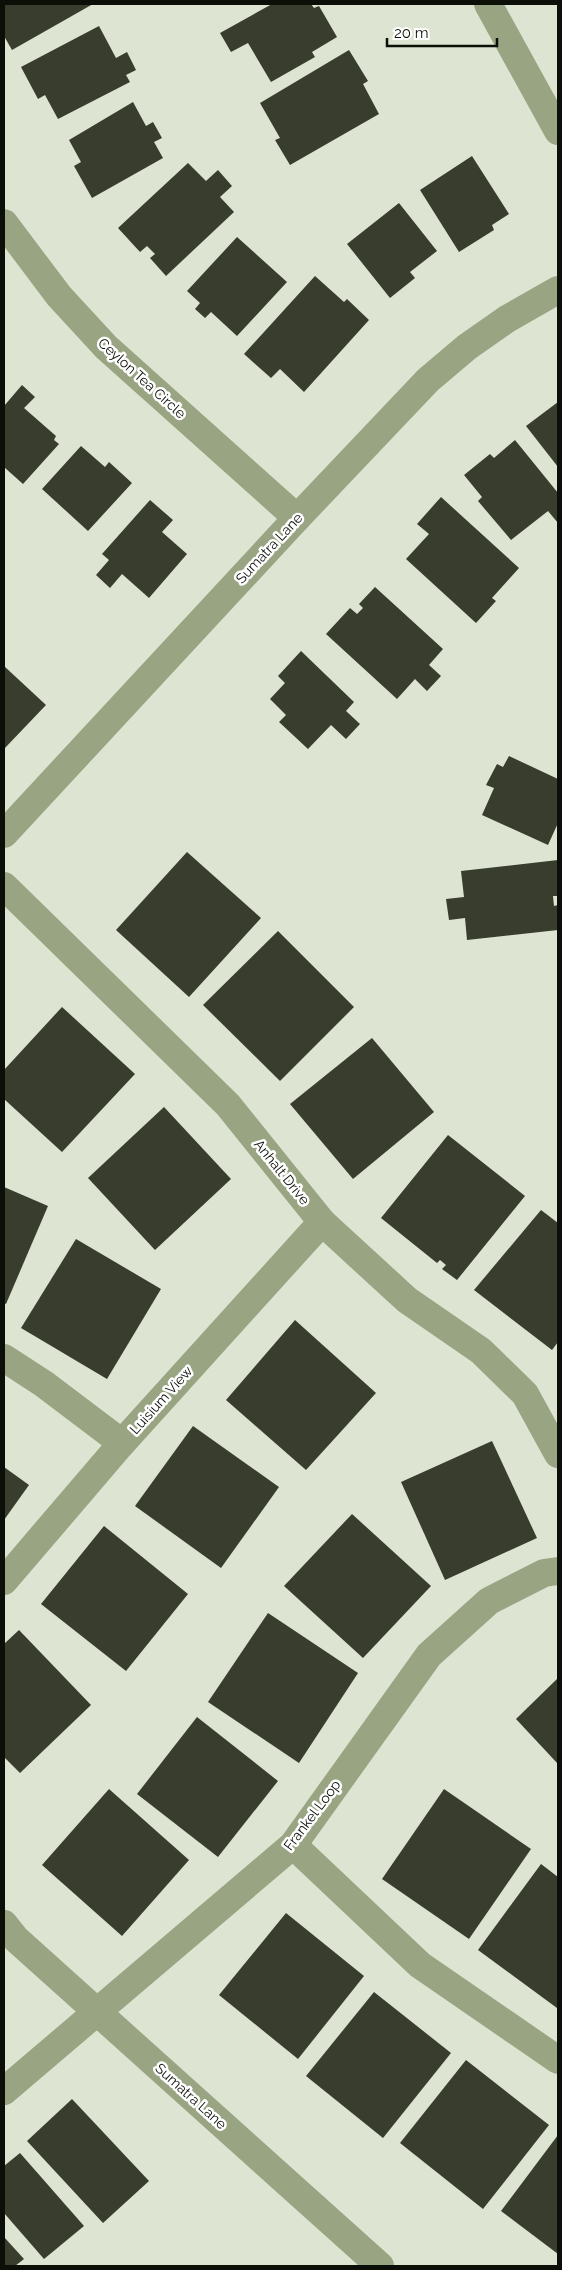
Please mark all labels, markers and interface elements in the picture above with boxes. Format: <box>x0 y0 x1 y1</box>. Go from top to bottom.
scale bar <box>387 15 497 47</box>
text: 20 m <box>394 24 429 42</box>
street label: Ceylon Tea Circle <box>95 335 189 421</box>
street label: Sumatra Lane <box>232 510 306 586</box>
street label: Anhalt Drive <box>251 1136 313 1208</box>
street label: Luisium View <box>126 1362 196 1437</box>
street label: Frankel Loop <box>280 1776 344 1853</box>
street label: Sumatra Lane <box>152 2060 230 2132</box>

